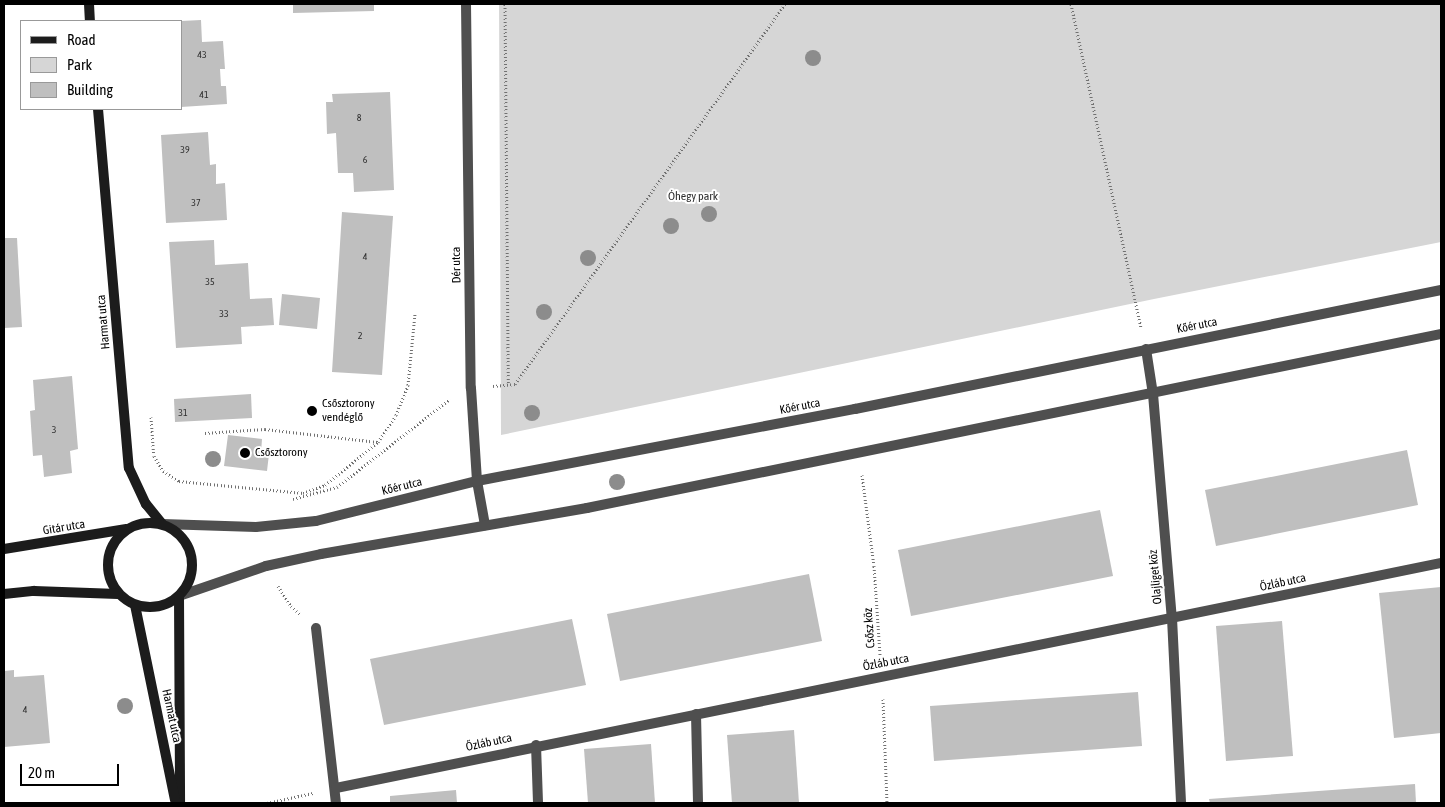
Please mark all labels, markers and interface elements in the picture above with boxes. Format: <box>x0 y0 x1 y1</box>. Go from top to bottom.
legend <box>20 20 182 110</box>
text: Road <box>67 31 96 48</box>
house number: 43 <box>197 49 207 61</box>
text: Park <box>67 56 92 73</box>
text: Building <box>67 81 113 98</box>
house number: 41 <box>199 89 209 101</box>
house number: 8 <box>357 112 361 124</box>
house number: 39 <box>180 144 190 156</box>
house number: 6 <box>363 154 367 166</box>
park label: Óhegy park <box>668 190 718 204</box>
house number: 37 <box>191 197 201 209</box>
street label: Dér utca <box>449 247 465 283</box>
house number: 4 <box>363 251 367 263</box>
house number: 35 <box>205 276 215 288</box>
street label: Harmat utca <box>94 294 114 350</box>
house number: 33 <box>219 308 229 320</box>
street label: Kőér utca <box>1175 315 1219 337</box>
house number: 2 <box>358 330 362 342</box>
street label: Kőér utca <box>778 396 822 418</box>
place label: Csősztorony vendéglő <box>322 397 375 425</box>
marker: Csősztorony vendéglő <box>306 405 318 417</box>
house number: 31 <box>178 407 188 419</box>
house number: 3 <box>52 424 56 436</box>
place label: Csősztorony <box>255 446 308 460</box>
marker: Csősztorony <box>239 447 251 459</box>
street label: Kőér utca <box>380 475 424 499</box>
street label: Gitár utca <box>42 518 86 538</box>
street label: Olajliget köz <box>1146 549 1166 605</box>
street label: Őzláb utca <box>1259 571 1307 595</box>
street label: Csősz köz <box>861 607 879 649</box>
street label: Őzláb utca <box>862 651 910 675</box>
street label: Harmat utca <box>158 688 184 744</box>
house number: 4 <box>23 704 27 716</box>
street label: Őzláb utca <box>465 731 513 755</box>
scale bar <box>22 754 121 786</box>
text: 20 m <box>28 764 55 781</box>

